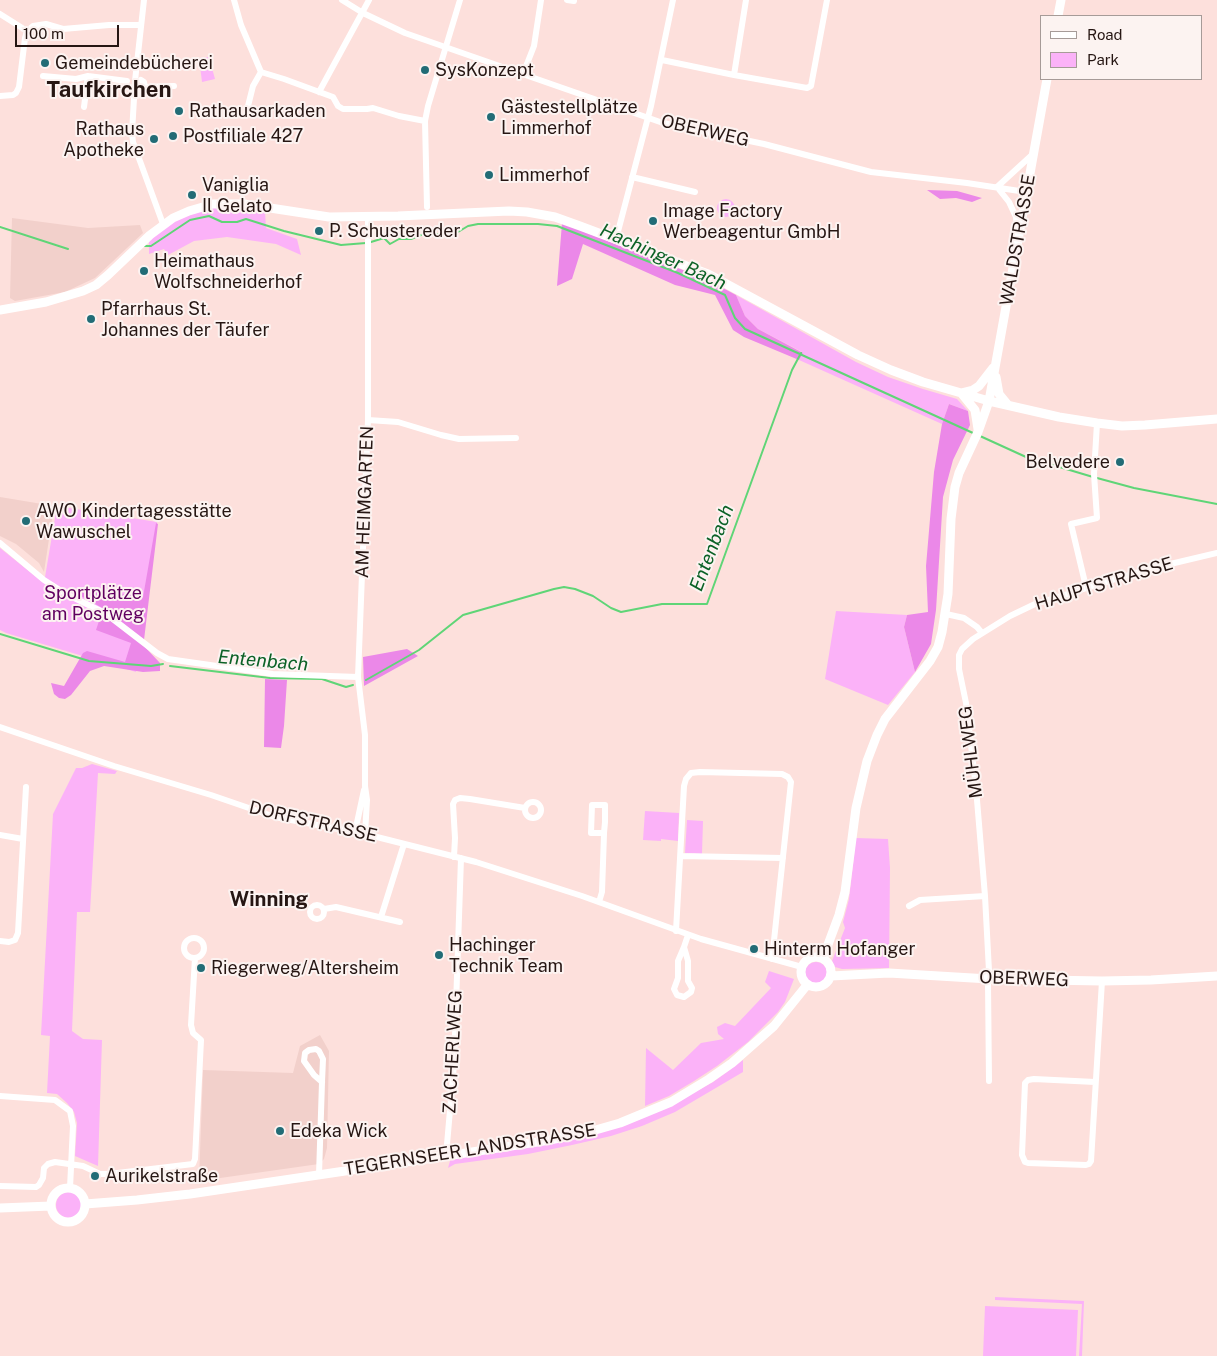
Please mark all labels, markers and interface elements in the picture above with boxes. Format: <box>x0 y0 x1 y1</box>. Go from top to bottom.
scale bar <box>18 15 121 47</box>
legend <box>1040 15 1202 80</box>
text: 100 m <box>23 25 64 42</box>
text: Road <box>1087 26 1123 43</box>
text: Park <box>1087 51 1119 68</box>
place label: Gemeindebücherei <box>55 52 213 74</box>
marker: Gemeindebücherei <box>39 57 51 69</box>
place label: SysKonzept <box>435 59 534 81</box>
marker: SysKonzept <box>419 64 431 76</box>
district label: Taufkirchen <box>47 77 171 103</box>
place label: Gästestellplätze Limmerhof <box>501 96 638 138</box>
place label: Rathausarkaden <box>189 100 326 122</box>
marker: Rathausarkaden <box>173 105 185 117</box>
street label: OBERWEG <box>659 110 751 152</box>
marker: Gästestellplätze Limmerhof <box>485 111 497 123</box>
place label: Rathaus Apotheke <box>63 118 144 160</box>
place label: Postfiliale 427 <box>183 125 303 147</box>
marker: Postfiliale 427 <box>167 130 179 142</box>
marker: Rathaus Apotheke <box>148 133 160 145</box>
place label: Limmerhof <box>499 164 590 186</box>
marker: Limmerhof <box>483 169 495 181</box>
street label: WALDSTRASSE <box>996 173 1040 307</box>
place label: Vaniglia Il Gelato <box>202 174 272 216</box>
marker: Vaniglia Il Gelato <box>186 189 198 201</box>
place label: Image Factory Werbeagentur GmbH <box>663 200 841 242</box>
marker: Image Factory Werbeagentur GmbH <box>647 215 659 227</box>
water label: Hachinger Bach <box>596 219 730 295</box>
place label: P. Schustereder <box>329 220 460 242</box>
marker: P. Schustereder <box>313 225 325 237</box>
place label: Heimathaus Wolfschneiderhof <box>154 250 302 292</box>
marker: Heimathaus Wolfschneiderhof <box>138 265 150 277</box>
place label: Pfarrhaus St. Johannes der Täufer <box>101 298 269 340</box>
marker: Pfarrhaus St. Johannes der Täufer <box>85 313 97 325</box>
street label: AM HEIMGARTEN <box>352 425 378 579</box>
place label: Belvedere <box>1025 451 1110 473</box>
marker: Belvedere <box>1114 456 1126 468</box>
place label: AWO Kindertagesstätte Wawuschel <box>36 500 232 542</box>
water label: Entenbach <box>685 502 739 594</box>
marker: AWO Kindertagesstätte Wawuschel <box>20 515 32 527</box>
street label: HAUPTSTRASSE <box>1032 553 1176 615</box>
park label: Sportplätze am Postweg <box>42 582 144 624</box>
water label: Entenbach <box>217 646 309 676</box>
street label: MÜHLWEG <box>955 705 987 799</box>
street label: DORFSTRASSE <box>247 797 379 847</box>
district label: Winning <box>230 888 308 912</box>
place label: Hachinger Technik Team <box>449 934 563 976</box>
place label: Hinterm Hofanger <box>764 938 915 960</box>
marker: Hinterm Hofanger <box>748 943 760 955</box>
marker: Hachinger Technik Team <box>433 949 445 961</box>
place label: Riegerweg/Altersheim <box>211 957 399 979</box>
marker: Riegerweg/Altersheim <box>195 962 207 974</box>
street label: OBERWEG <box>979 967 1069 991</box>
street label: ZACHERLWEG <box>439 989 467 1115</box>
street label: TEGERNSEER LANDSTRASSE <box>342 1119 598 1181</box>
place label: Edeka Wick <box>290 1120 388 1142</box>
marker: Edeka Wick <box>274 1125 286 1137</box>
place label: Aurikelstraße <box>105 1165 218 1187</box>
marker: Aurikelstraße <box>89 1170 101 1182</box>

